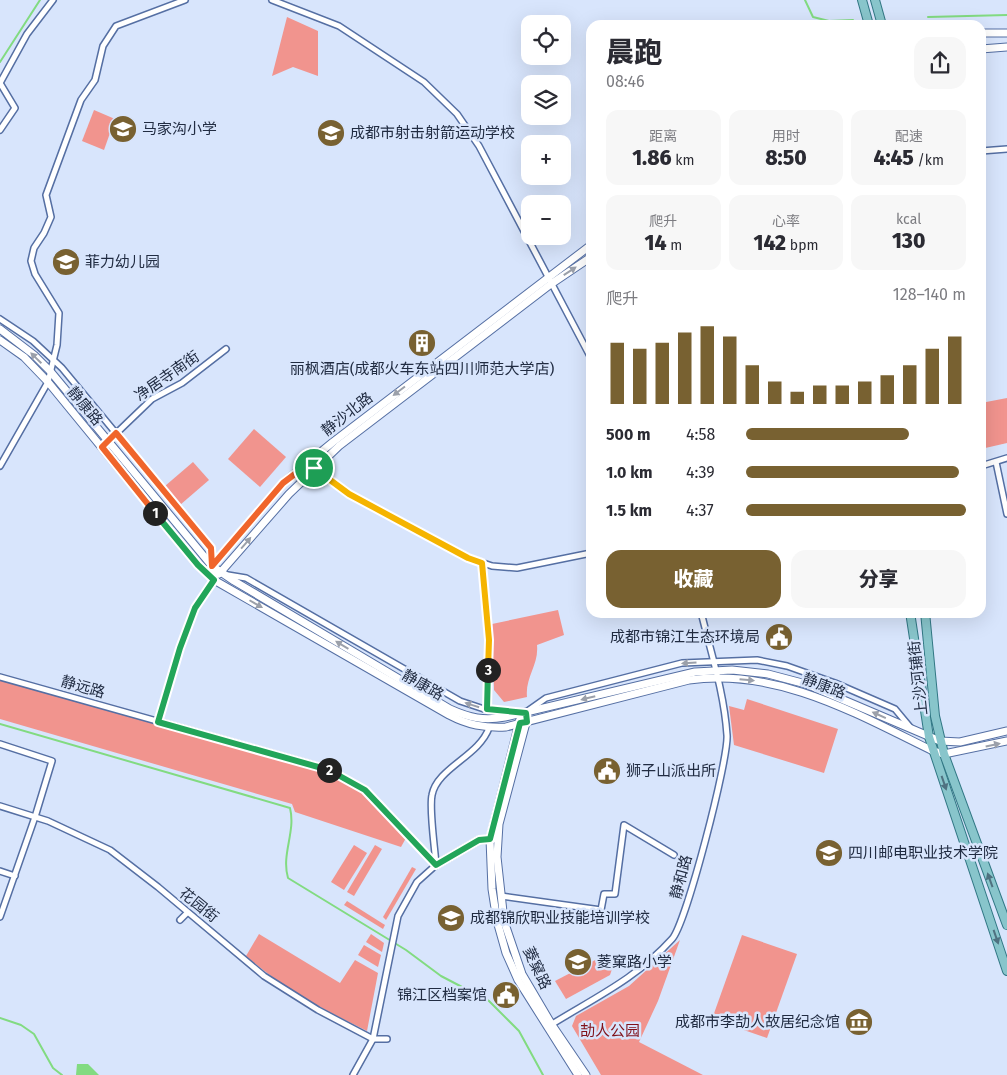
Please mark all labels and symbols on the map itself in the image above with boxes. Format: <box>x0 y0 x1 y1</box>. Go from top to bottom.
school or university icon: 马家沟小学 <box>108 114 138 144</box>
school or university icon: 成都市射击射箭运动学校 <box>316 118 346 148</box>
place label: 马家沟小学 <box>142 120 217 138</box>
place label: 成都市射击射箭运动学校 <box>350 124 515 142</box>
school or university icon: 菲力幼儿园 <box>51 247 81 277</box>
place label: 菲力幼儿园 <box>85 253 160 271</box>
one-way arrow <box>564 266 577 276</box>
building icon: 丽枫酒店(成都火车东站四川师范大学店) <box>407 328 437 358</box>
street label: 净居寺南街 <box>131 347 203 405</box>
one-way arrow <box>31 352 43 364</box>
place label: 丽枫酒店(成都火车东站四川师范大学店) <box>290 360 554 378</box>
street label: 静康路 <box>64 383 106 429</box>
one-way arrow <box>392 386 406 396</box>
street label: 静沙北路 <box>318 388 376 440</box>
pin <box>293 447 335 489</box>
pin: 1 <box>142 500 168 526</box>
one-way arrow <box>240 537 251 550</box>
one-way arrow <box>249 600 262 609</box>
public building icon: 成都市锦江生态环境局 <box>764 622 794 652</box>
place label: 成都市锦江生态环境局 <box>610 628 760 646</box>
street label: 上沙河铺街 <box>905 640 931 716</box>
one-way arrow <box>336 641 349 650</box>
pin: 3 <box>476 658 500 682</box>
one-way arrow <box>681 660 697 668</box>
street label: 静康路 <box>399 666 447 704</box>
street label: 静康路 <box>800 670 848 702</box>
street label: 静远路 <box>59 672 107 702</box>
one-way arrow <box>740 676 756 684</box>
one-way arrow <box>580 694 595 702</box>
one-way arrow <box>464 701 479 709</box>
one-way arrow <box>872 710 886 718</box>
one-way arrow <box>985 741 1000 749</box>
public building icon: 狮子山派出所 <box>592 756 622 786</box>
pin: 2 <box>316 758 342 782</box>
place label: 狮子山派出所 <box>626 762 716 780</box>
one-way arrow <box>940 776 948 791</box>
school or university icon: 四川邮电职业技术学院 <box>814 838 844 868</box>
place label: 四川邮电职业技术学院 <box>848 844 998 862</box>
street label: 静和路 <box>666 853 696 901</box>
one-way arrow <box>986 872 994 887</box>
street label: 花园街 <box>176 884 222 926</box>
school or university icon: 成都锦欣职业技能培训学校 <box>436 903 466 933</box>
place label: 成都锦欣职业技能培训学校 <box>470 909 650 927</box>
one-way arrow <box>992 930 1000 945</box>
street label: 菱窠路 <box>519 944 555 992</box>
school or university icon: 菱窠路小学 <box>563 947 593 977</box>
place label: 菱窠路小学 <box>597 953 672 971</box>
public building icon: 锦江区档案馆 <box>491 980 521 1010</box>
place label: 锦江区档案馆 <box>397 986 487 1004</box>
museum icon: 成都市李劼人故居纪念馆 <box>844 1007 874 1037</box>
place label: 成都市李劼人故居纪念馆 <box>675 1013 840 1031</box>
park label: 劼人公园 <box>580 1022 640 1040</box>

